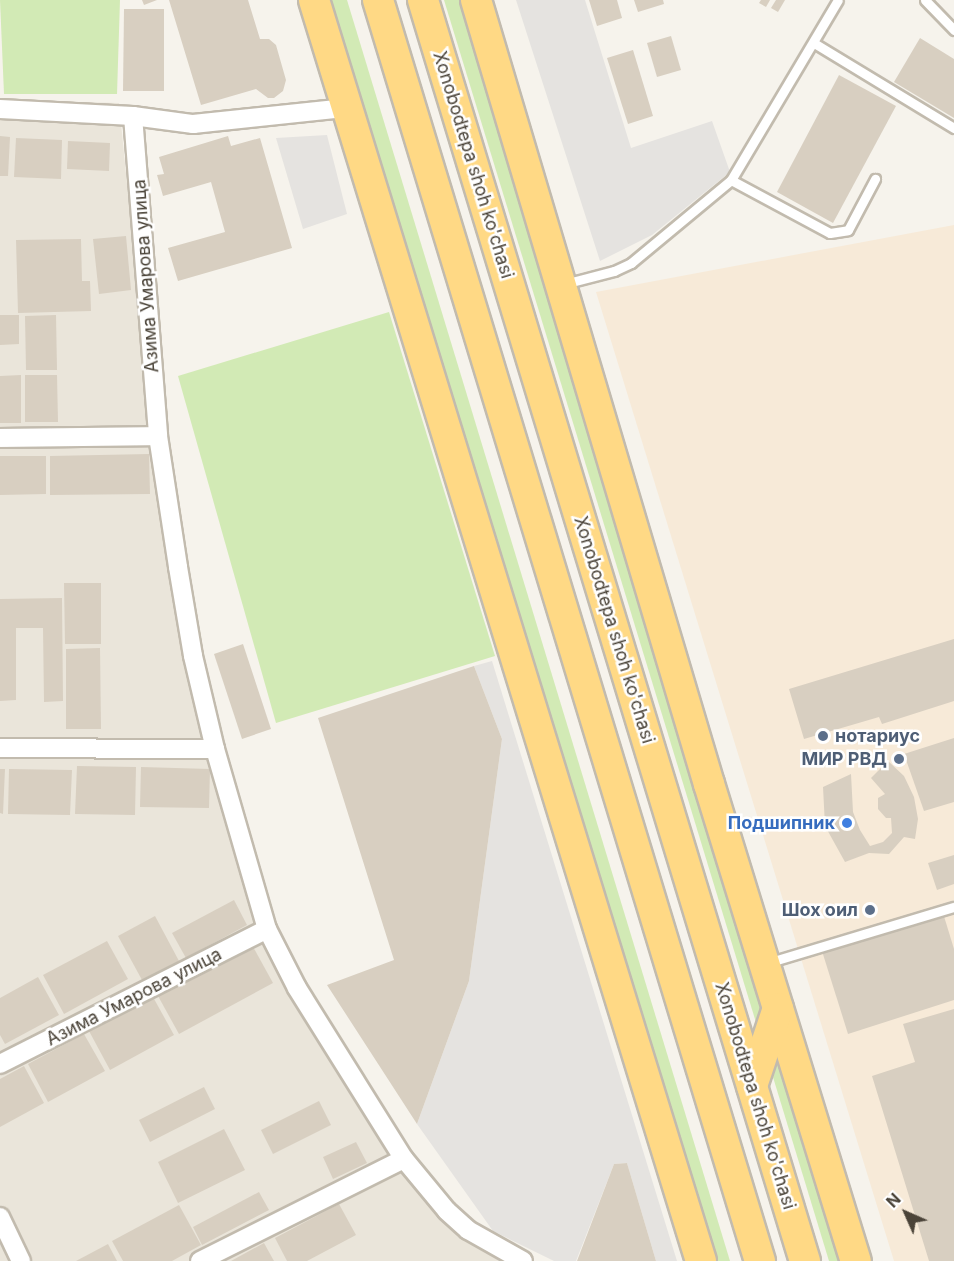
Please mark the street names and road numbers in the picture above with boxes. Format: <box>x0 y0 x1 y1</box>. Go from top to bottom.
street label: Xonobodtepa shoh ko'chasi <box>428 49 518 281</box>
street label: Азима Умарова улица <box>128 179 164 373</box>
street label: Xonobodtepa shoh ko'chasi <box>569 514 659 746</box>
street label: Азима Умарова улица <box>43 943 225 1051</box>
street label: Xonobodtepa shoh ko'chasi <box>710 980 800 1212</box>

